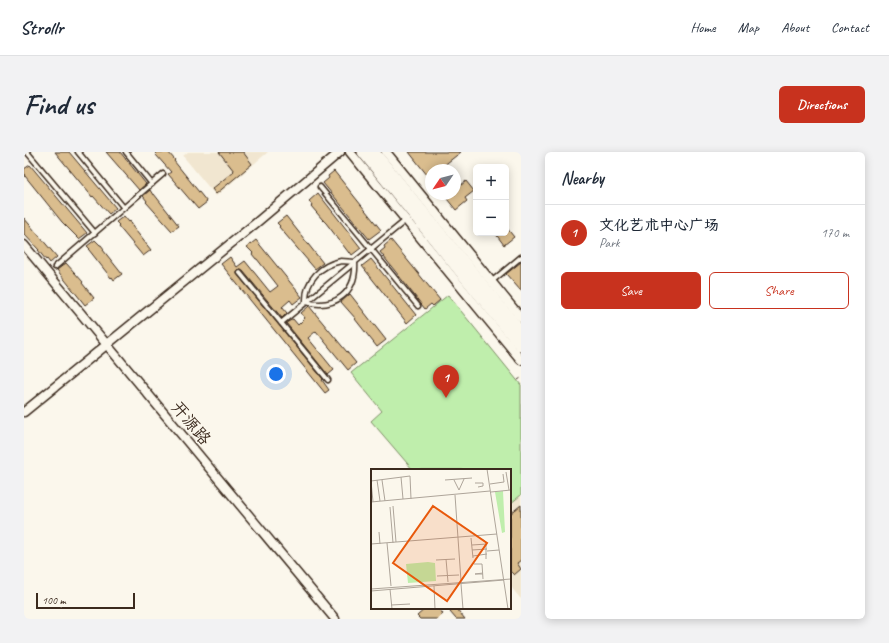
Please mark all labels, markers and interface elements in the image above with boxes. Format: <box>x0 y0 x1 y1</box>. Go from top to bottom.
text: Strollr <box>20 16 63 40</box>
text: Home <box>690 19 716 36</box>
text: Map <box>738 19 759 36</box>
text: About <box>781 19 809 36</box>
text: Contact <box>831 19 869 36</box>
button: Directions <box>779 86 865 123</box>
text: Find us <box>24 87 94 122</box>
north arrow <box>425 164 461 200</box>
map controls <box>473 164 509 236</box>
button: + <box>473 164 509 200</box>
text: Nearby <box>561 168 604 189</box>
button: − <box>473 200 509 236</box>
text: 文化艺术中心广场 <box>599 216 719 235</box>
text: 1 <box>571 225 577 241</box>
text: 170 m <box>821 225 849 241</box>
text: Park <box>599 235 620 251</box>
button: Save <box>561 272 701 309</box>
button: Share <box>709 272 849 309</box>
your location <box>266 364 286 384</box>
pin: 1 <box>433 365 459 398</box>
street label: 开源路 <box>167 397 215 449</box>
inset map <box>371 469 511 609</box>
scale bar <box>36 591 135 610</box>
text: 100 m <box>42 593 66 607</box>

